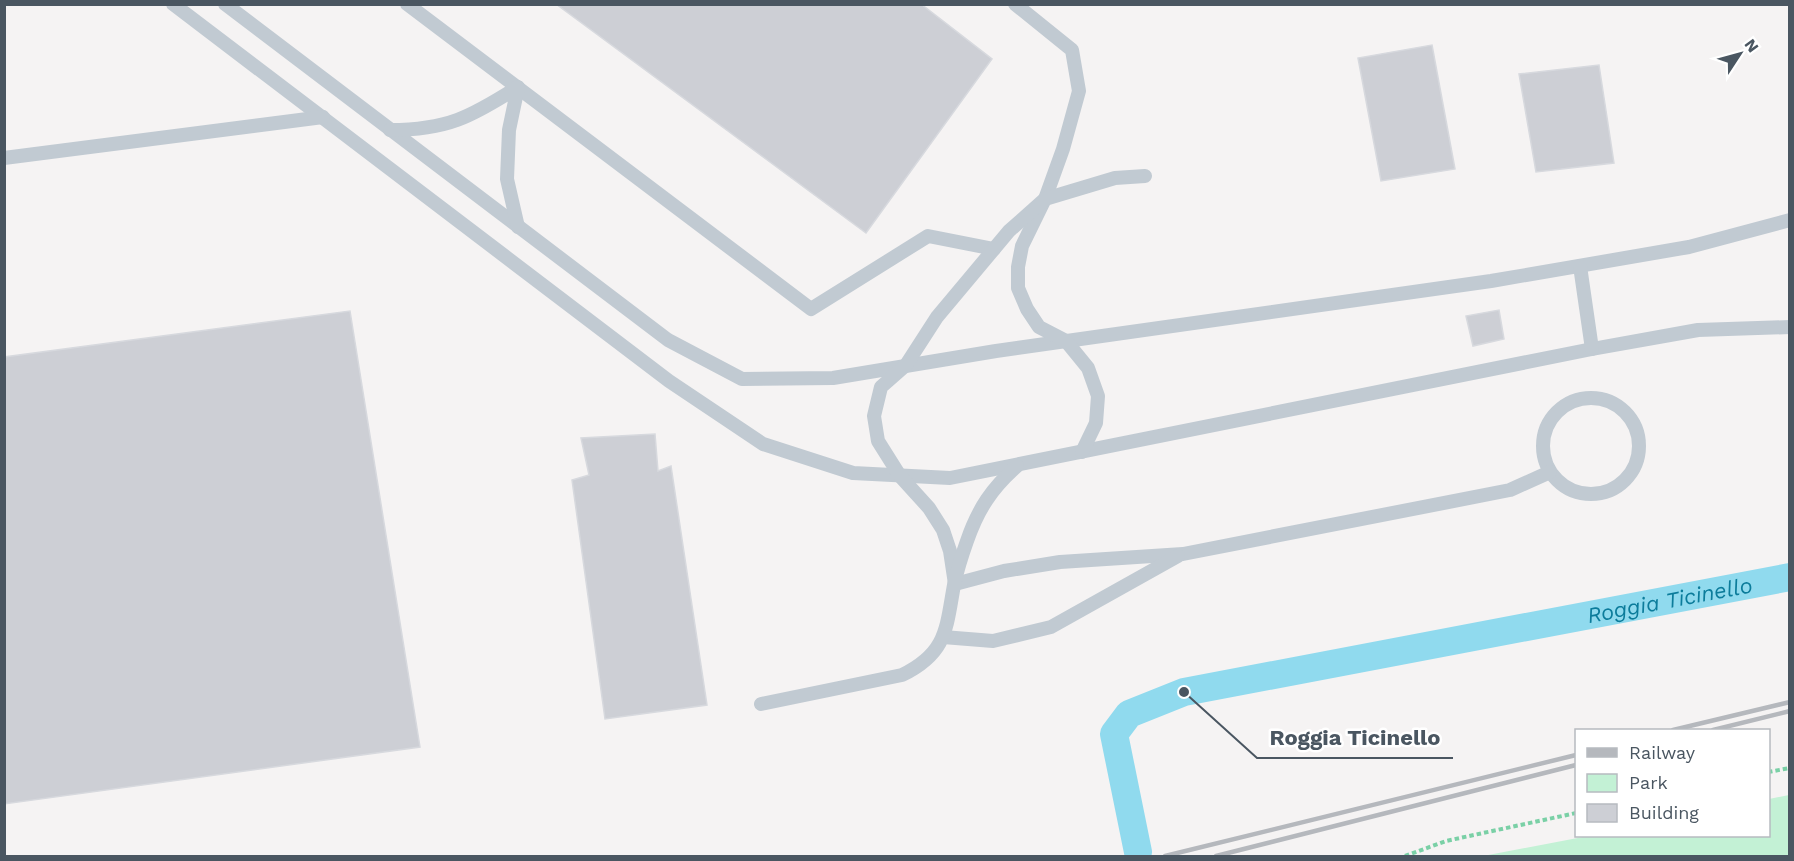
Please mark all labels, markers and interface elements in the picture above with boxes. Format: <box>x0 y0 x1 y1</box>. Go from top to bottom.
north arrow <box>1710 24 1770 84</box>
text: N <box>1741 35 1763 56</box>
water label: Roggia Ticinello <box>1585 572 1754 628</box>
callout: Roggia Ticinello <box>1257 718 1453 758</box>
text: Roggia Ticinello <box>1270 725 1440 750</box>
legend <box>1575 729 1770 837</box>
text: Railway <box>1629 742 1696 763</box>
text: Park <box>1629 772 1668 793</box>
text: Building <box>1629 802 1699 823</box>

